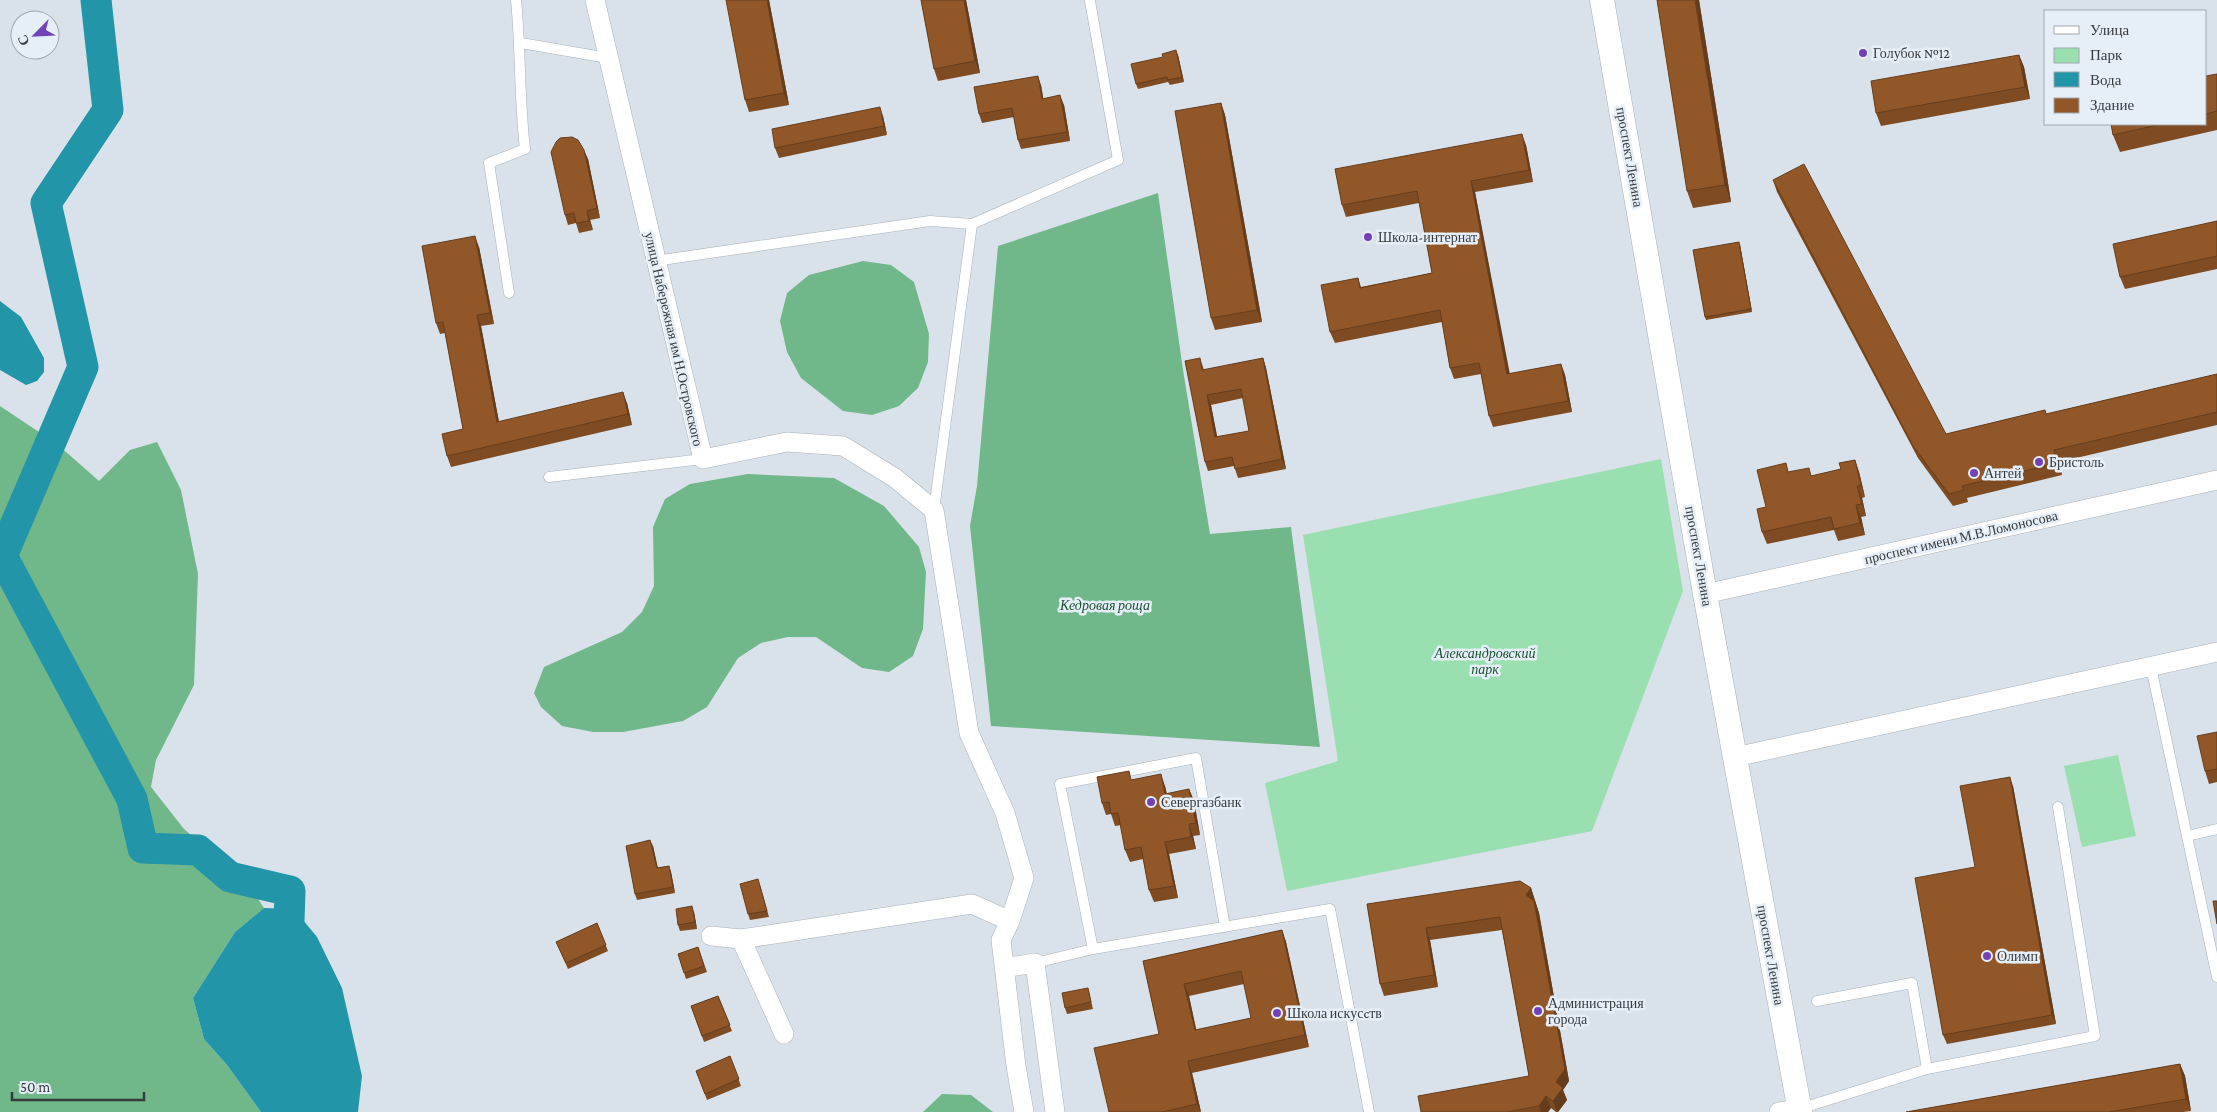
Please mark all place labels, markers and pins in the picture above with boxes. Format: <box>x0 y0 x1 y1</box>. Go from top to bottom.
place label: Голубок №12 <box>1873 45 1950 61</box>
marker: Голубок №12 <box>1857 47 1869 59</box>
place label: Школа-интернат <box>1378 229 1477 245</box>
marker: Школа-интернат <box>1362 231 1374 243</box>
place label: Бристоль <box>2049 454 2104 470</box>
marker: Бристоль <box>2033 456 2045 468</box>
place label: Антей <box>1984 465 2022 481</box>
marker: Антей <box>1968 467 1980 479</box>
place label: Севергазбанк <box>1161 794 1242 810</box>
marker: Севергазбанк <box>1145 796 1157 808</box>
place label: Олимп <box>1997 948 2038 964</box>
marker: Олимп <box>1981 950 1993 962</box>
place label: Администрация города <box>1548 995 1644 1027</box>
place label: Школа искусcтв <box>1287 1005 1382 1021</box>
marker: Администрация города <box>1532 1005 1544 1017</box>
marker: Школа искусcтв <box>1271 1007 1283 1019</box>

